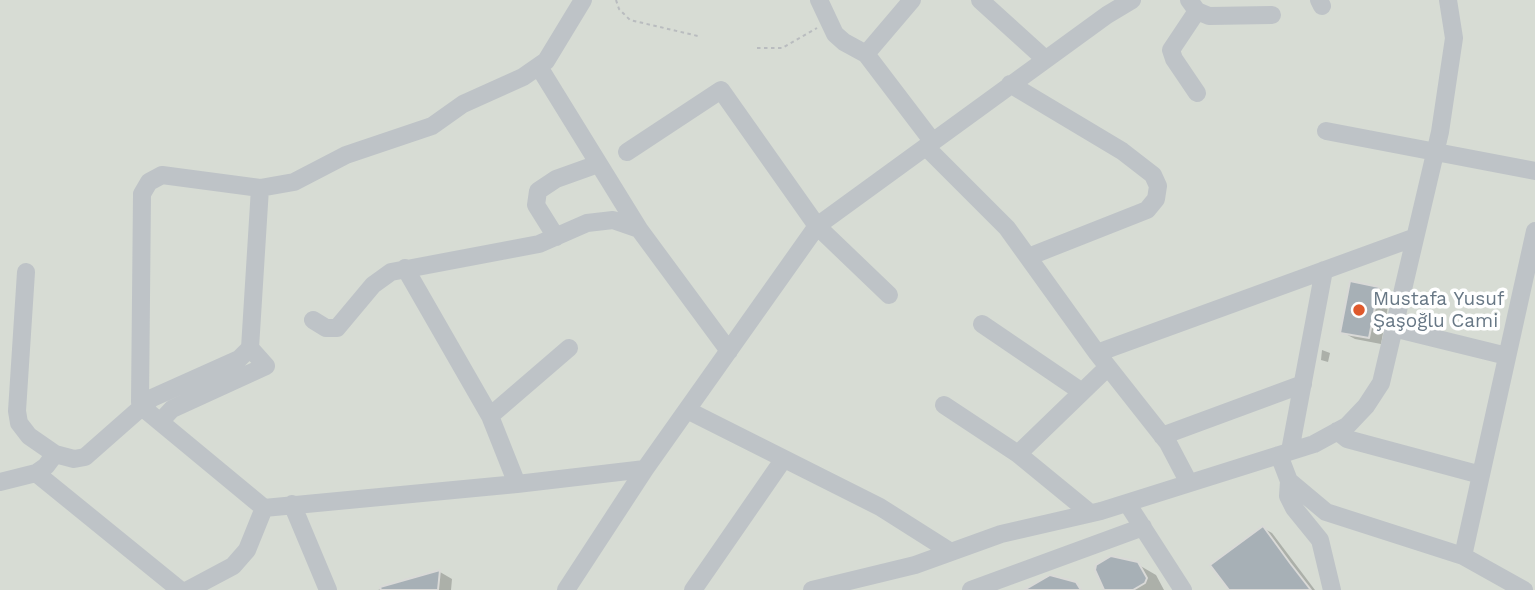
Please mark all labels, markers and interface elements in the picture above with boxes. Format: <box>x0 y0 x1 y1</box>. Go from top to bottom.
place label: Mustafa Yusuf Şaşoğlu Cami <box>1373 288 1504 332</box>
marker: Mustafa Yusuf Şaşoğlu Cami <box>1351 302 1367 318</box>

